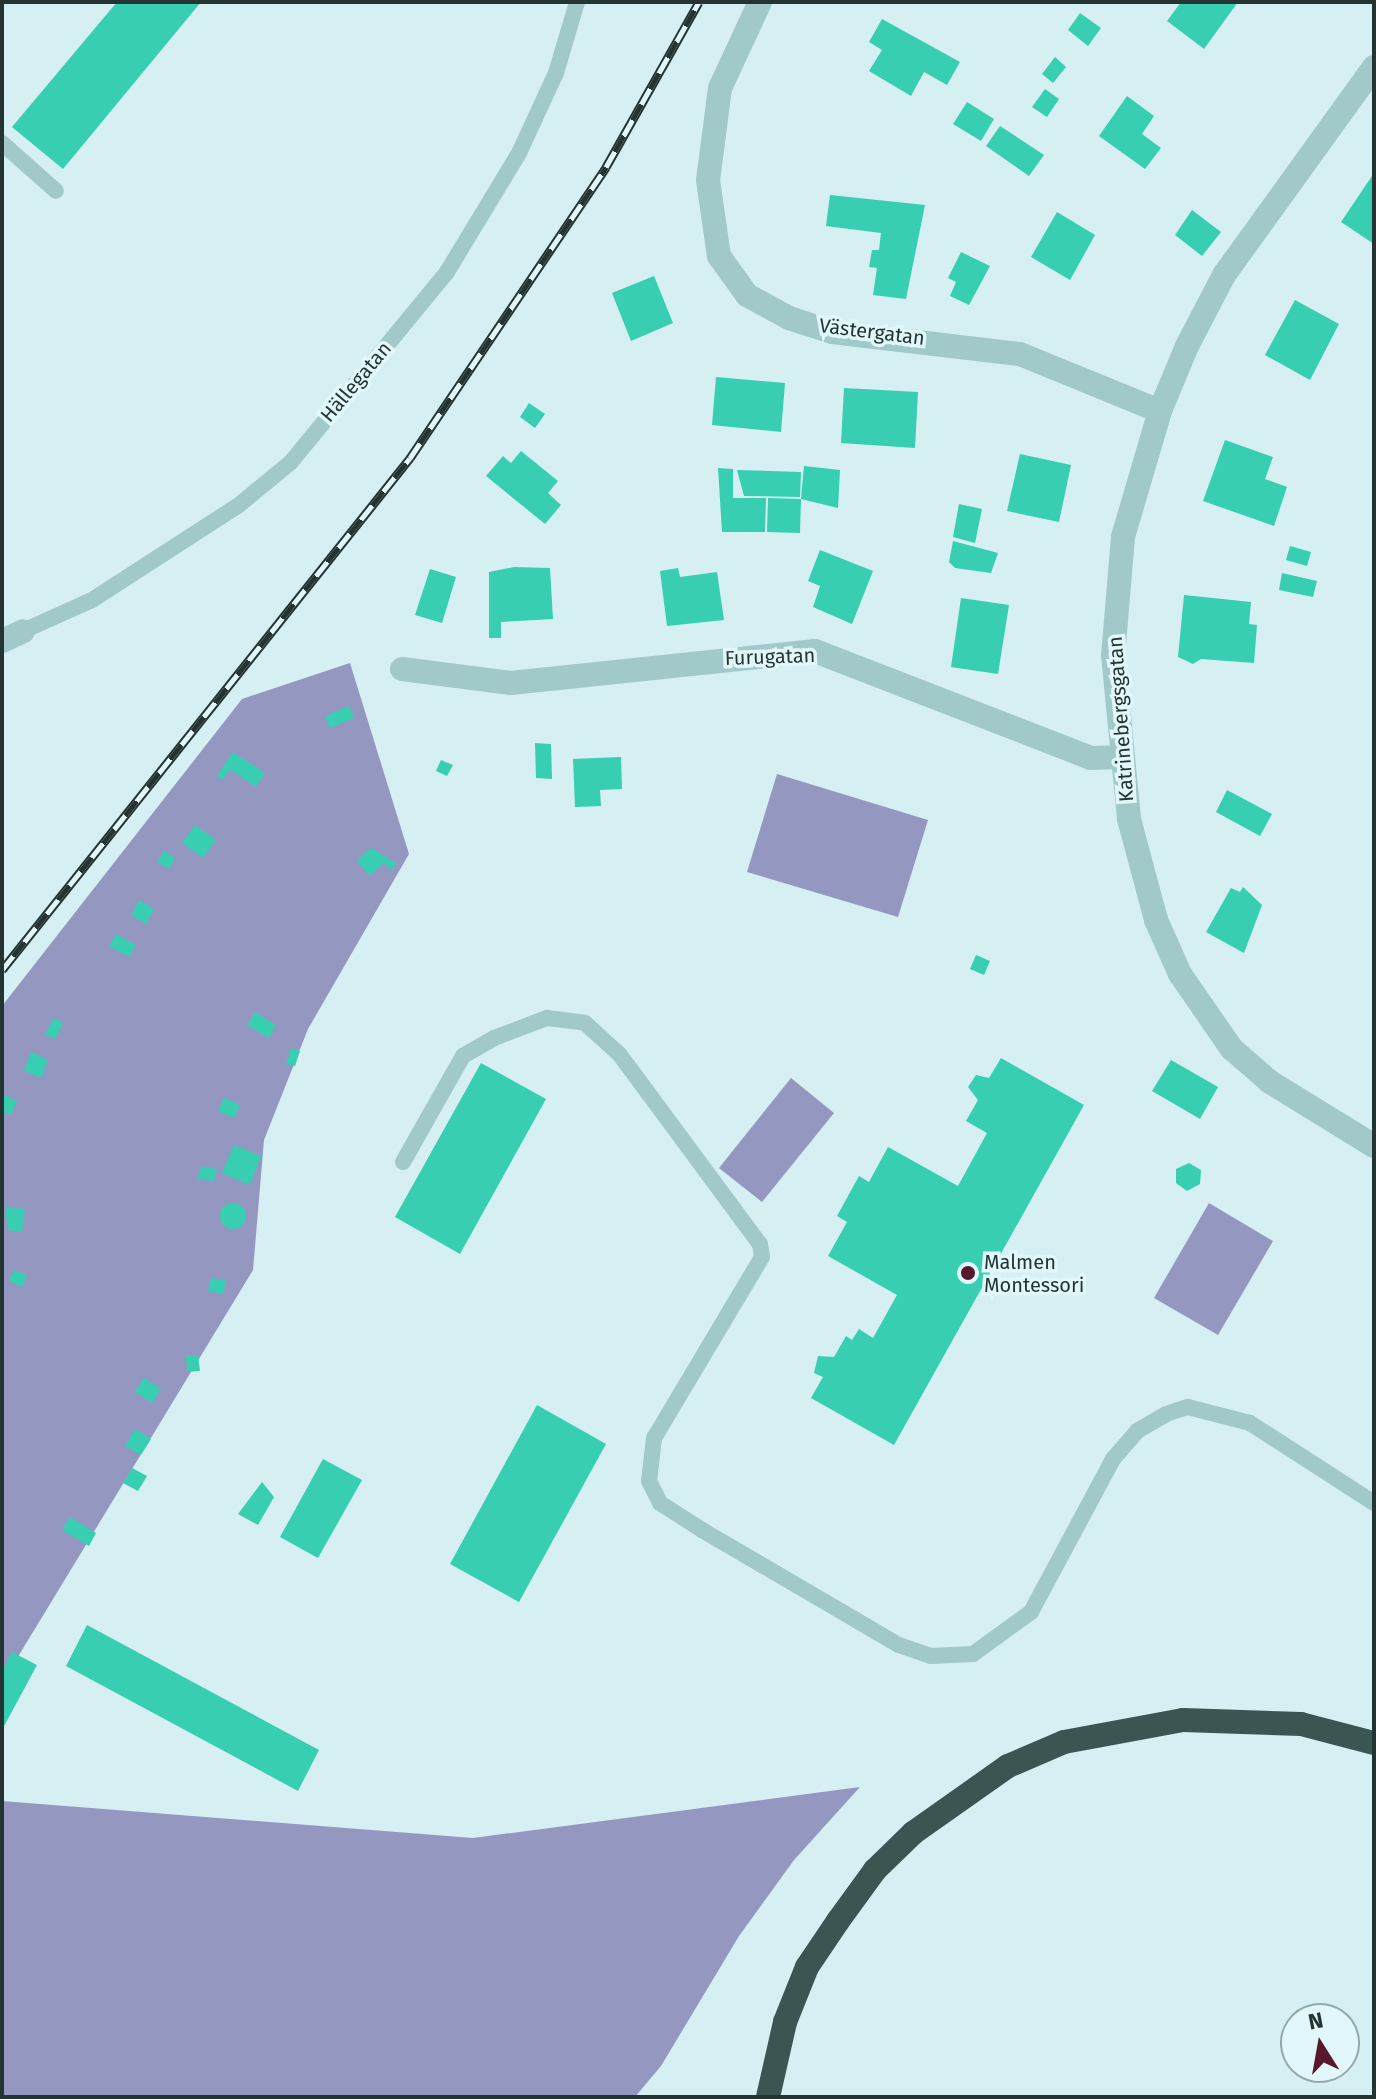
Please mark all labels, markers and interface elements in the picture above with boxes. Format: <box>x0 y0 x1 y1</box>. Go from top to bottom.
street label: Västergatan <box>818 314 926 350</box>
street label: Hällegatan <box>316 337 396 427</box>
street label: Katrinebergsgatan <box>1103 635 1139 803</box>
street label: Furugatan <box>724 643 816 671</box>
place label: Malmen Montessori <box>984 1250 1084 1297</box>
marker: Malmen Montessori <box>959 1264 977 1282</box>
north arrow <box>1280 2003 1360 2083</box>
text: N <box>1306 2006 1325 2036</box>

